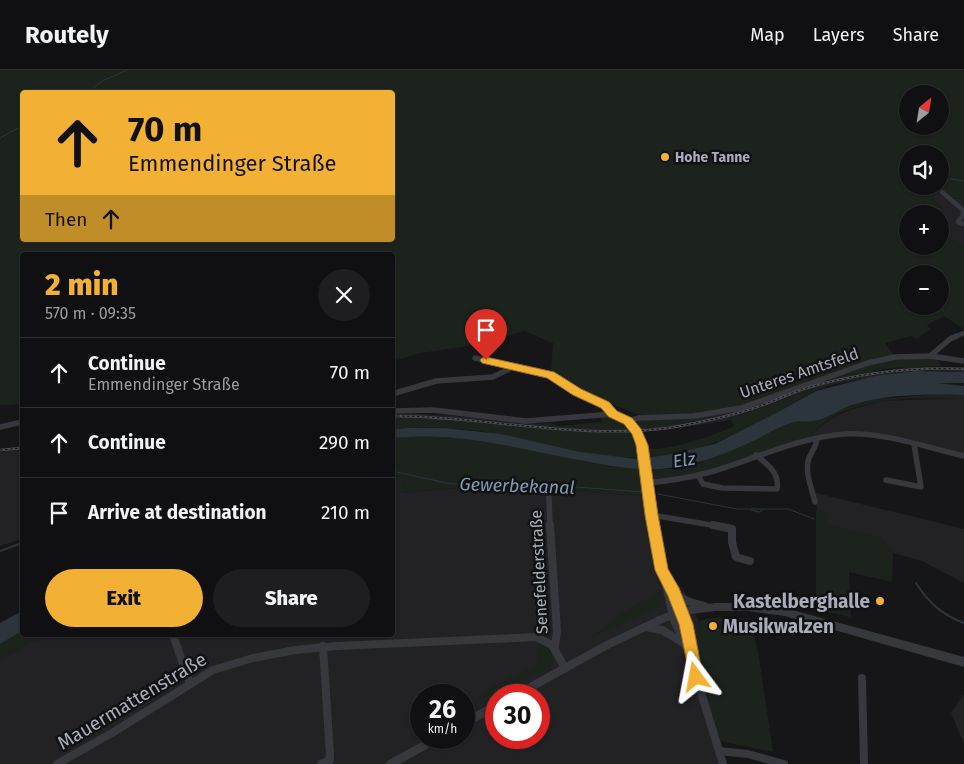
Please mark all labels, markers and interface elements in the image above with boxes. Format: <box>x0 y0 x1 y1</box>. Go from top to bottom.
text: Routely <box>25 21 109 49</box>
text: Map <box>750 24 785 46</box>
text: Layers <box>813 24 865 46</box>
text: Share <box>893 24 939 46</box>
north arrow <box>899 85 949 135</box>
map controls <box>899 85 949 315</box>
text: 70 m <box>128 108 202 150</box>
icon: ahead <box>45 110 110 175</box>
button: sound <box>899 145 949 195</box>
place label: Hohe Tanne <box>675 149 750 166</box>
text: Emmendinger Straße <box>128 150 336 177</box>
marker: Hohe Tanne <box>659 151 671 163</box>
icon: ahead <box>97 205 125 233</box>
button: + <box>899 205 949 255</box>
text: Then <box>45 208 87 231</box>
button: − <box>899 265 949 315</box>
text: 2 min <box>45 267 118 303</box>
button: close <box>318 269 370 321</box>
text: 570 m · 09:35 <box>45 304 136 323</box>
pin <box>465 309 507 360</box>
icon: arrive <box>472 316 500 344</box>
street label: Unteres Amtsfeld <box>737 344 861 402</box>
text: Continue <box>88 352 166 375</box>
icon: ahead <box>45 359 73 387</box>
text: 70 m <box>330 361 370 384</box>
text: Emmendinger Straße <box>88 375 240 394</box>
icon: ahead <box>45 429 73 457</box>
text: Continue <box>88 431 166 454</box>
text: 290 m <box>319 431 370 454</box>
water label: Elz <box>671 447 697 473</box>
water label: Gewerbekanal <box>459 473 575 499</box>
icon: arrive <box>45 499 73 527</box>
text: Arrive at destination <box>88 501 267 524</box>
text: 210 m <box>321 501 370 524</box>
street label: Senefelderstraße <box>526 510 552 634</box>
button: Exit <box>45 569 203 627</box>
button: Share <box>213 569 370 627</box>
place label: Kastelberghalle <box>733 590 870 613</box>
marker: Kastelberghalle <box>874 595 886 607</box>
place label: Musikwalzen <box>723 615 834 638</box>
marker: Musikwalzen <box>707 620 719 632</box>
street label: Mauermattenstraße <box>53 647 211 755</box>
position arrow <box>669 650 721 702</box>
speed limit sign: 30 <box>485 684 550 749</box>
text: 26 <box>429 695 456 725</box>
text: km/h <box>428 722 457 736</box>

